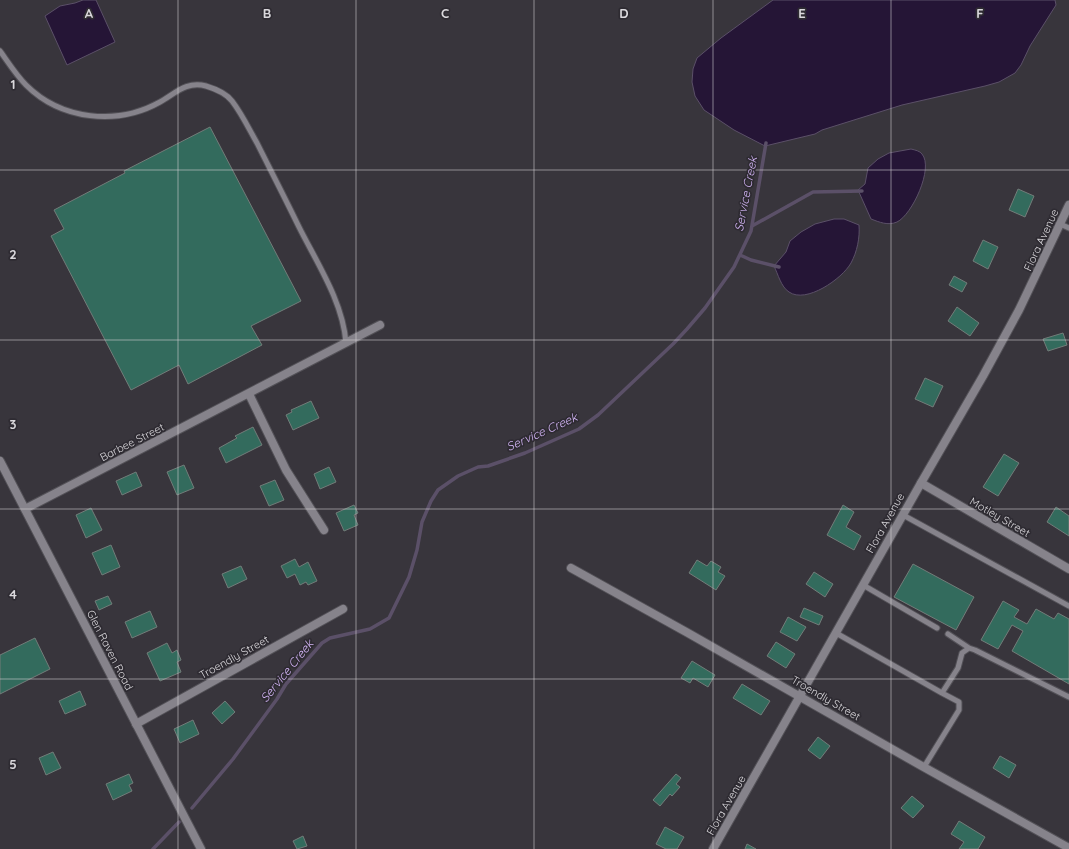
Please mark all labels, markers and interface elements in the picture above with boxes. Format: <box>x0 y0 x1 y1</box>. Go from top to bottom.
text: A <box>85 5 94 21</box>
text: B <box>263 5 271 21</box>
text: C <box>441 5 449 21</box>
text: D <box>619 5 629 21</box>
text: E <box>798 5 806 21</box>
text: F <box>976 5 984 21</box>
text: 1 <box>10 76 16 92</box>
water label: Service Creek <box>731 154 760 233</box>
street label: Flora Avenue <box>1021 207 1061 273</box>
text: 2 <box>9 246 17 262</box>
water label: Service Creek <box>504 409 581 454</box>
text: 3 <box>10 416 17 432</box>
street label: Barbee Street <box>98 420 167 464</box>
street label: Flora Avenue <box>863 490 907 556</box>
street label: Motley Street <box>967 494 1033 540</box>
text: 4 <box>9 586 17 602</box>
street label: Glen Raven Road <box>84 608 136 692</box>
street label: Troendly Street <box>197 632 272 682</box>
water label: Service Creek <box>257 635 317 705</box>
street label: Troendly Street <box>789 673 863 724</box>
text: 5 <box>9 756 17 772</box>
street label: Flora Avenue <box>703 773 749 837</box>

